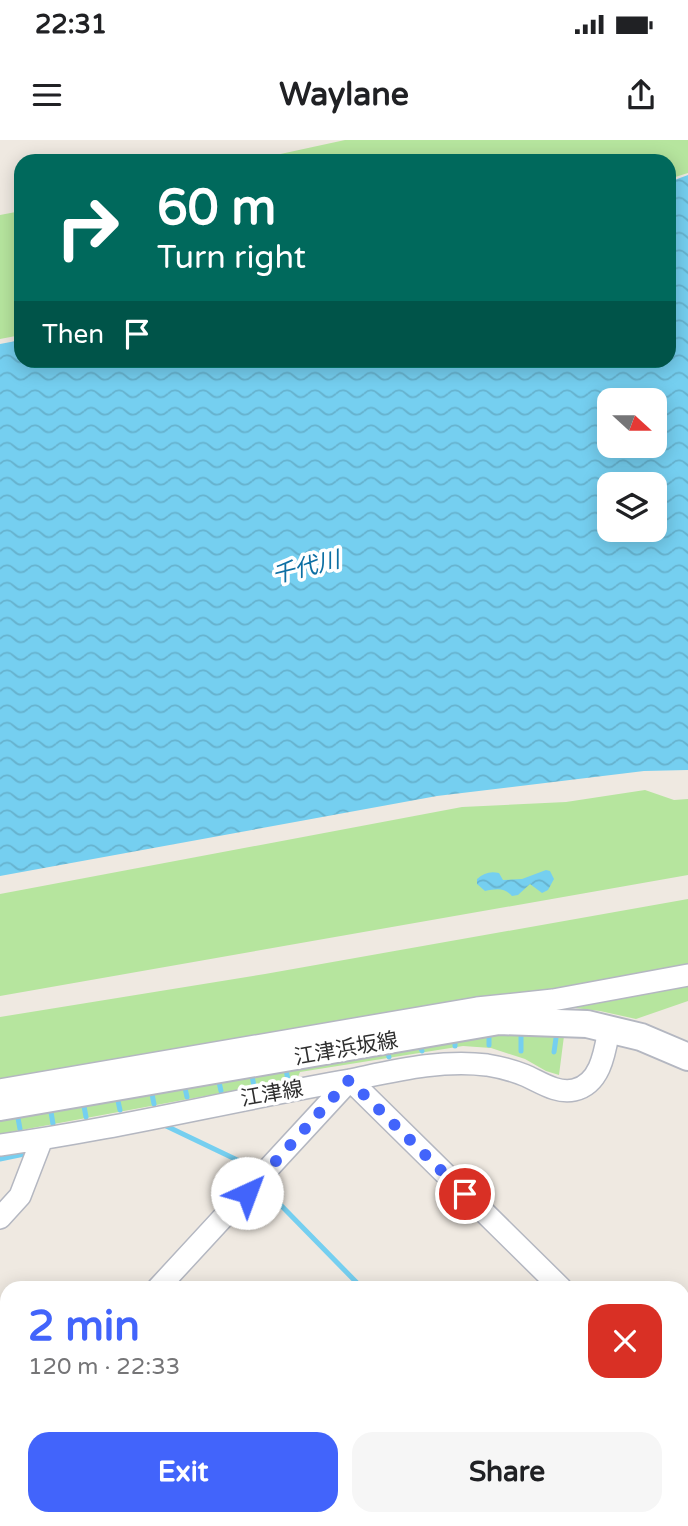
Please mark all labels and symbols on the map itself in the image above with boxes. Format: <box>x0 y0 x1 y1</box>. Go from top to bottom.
north arrow <box>597 388 667 458</box>
water label: 千代川 <box>269 545 346 590</box>
street label: 江津浜坂線 <box>292 1028 400 1070</box>
street label: 江津線 <box>239 1076 305 1112</box>
position arrow <box>210 1156 284 1230</box>
pin <box>435 1164 495 1224</box>

